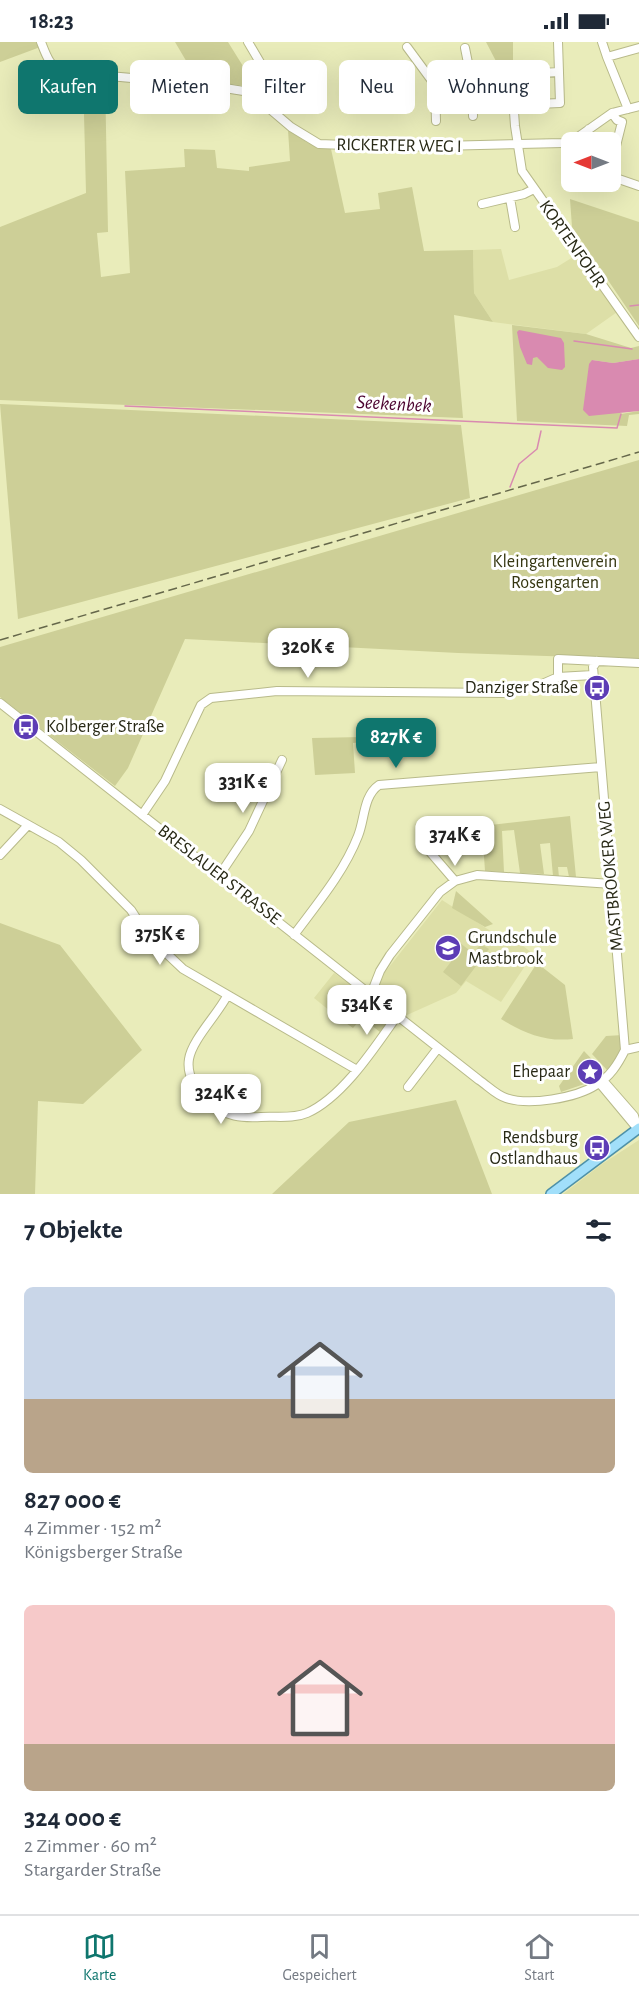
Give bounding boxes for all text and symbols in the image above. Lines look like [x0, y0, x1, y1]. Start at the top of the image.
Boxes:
text: 18:23 [30, 10, 74, 32]
chip: Kaufen [18, 60, 118, 114]
chip: Mieten [130, 60, 230, 114]
chip: Filter [242, 60, 327, 114]
chip: Neu [339, 60, 415, 114]
chip: Wohnung [427, 60, 550, 114]
north arrow [561, 132, 621, 192]
map controls [561, 132, 621, 192]
street label: RICKERTER WEG I [336, 136, 462, 156]
street label: KORTENFOHR [536, 197, 608, 291]
water label: Seekenbek [356, 392, 432, 416]
park label: Kleingartenverein Rosengarten [493, 553, 617, 592]
pin: 320K € [259, 628, 357, 679]
text: 320K € [282, 637, 334, 657]
bus stop icon: Danziger Straße [582, 673, 612, 703]
place label: Danziger Straße [465, 679, 578, 697]
bus stop icon: Kolberger Straße [11, 712, 41, 742]
place label: Kolberger Straße [46, 718, 164, 736]
pin: 827K € [347, 718, 445, 769]
text: 827K € [370, 727, 422, 747]
pin: 331K € [194, 763, 292, 814]
text: 331K € [219, 772, 267, 792]
street label: MASTBROOKER WEG [595, 800, 627, 952]
pin: 374K € [406, 816, 504, 867]
street label: BRESLAUER STRASSE [154, 822, 284, 929]
text: 374K € [429, 825, 481, 845]
pin: 375K € [111, 915, 209, 966]
text: 375K € [135, 924, 185, 944]
place label: Grundschule Mastbrook [468, 929, 557, 968]
school or university icon: Grundschule Mastbrook [433, 933, 463, 963]
pin: 534K € [318, 985, 416, 1036]
text: 534K € [341, 994, 393, 1014]
place icon: Ehepaar [575, 1057, 605, 1087]
place label: Ehepaar [512, 1063, 570, 1081]
pin: 324K € [172, 1074, 270, 1125]
text: 324K € [195, 1083, 247, 1103]
place label: Rendsburg Ostlandhaus [489, 1129, 578, 1168]
bus stop icon: Rendsburg Ostlandhaus [582, 1133, 612, 1163]
icon: filters [582, 1214, 615, 1247]
text: 7 Objekte [24, 1217, 123, 1243]
icon: home [266, 1326, 374, 1434]
text: 827 000 € [24, 1487, 121, 1513]
text: 4 Zimmer · 152 m² [24, 1518, 162, 1538]
text: Königsberger Straße [24, 1542, 183, 1562]
icon: home [266, 1644, 374, 1752]
text: 324 000 € [24, 1805, 121, 1831]
text: 2 Zimmer · 60 m² [24, 1836, 157, 1856]
text: Stargarder Straße [24, 1860, 161, 1880]
tab: Karte [83, 1930, 116, 1985]
tab: Gespeichert [283, 1930, 357, 1985]
tab: Start [523, 1930, 556, 1985]

